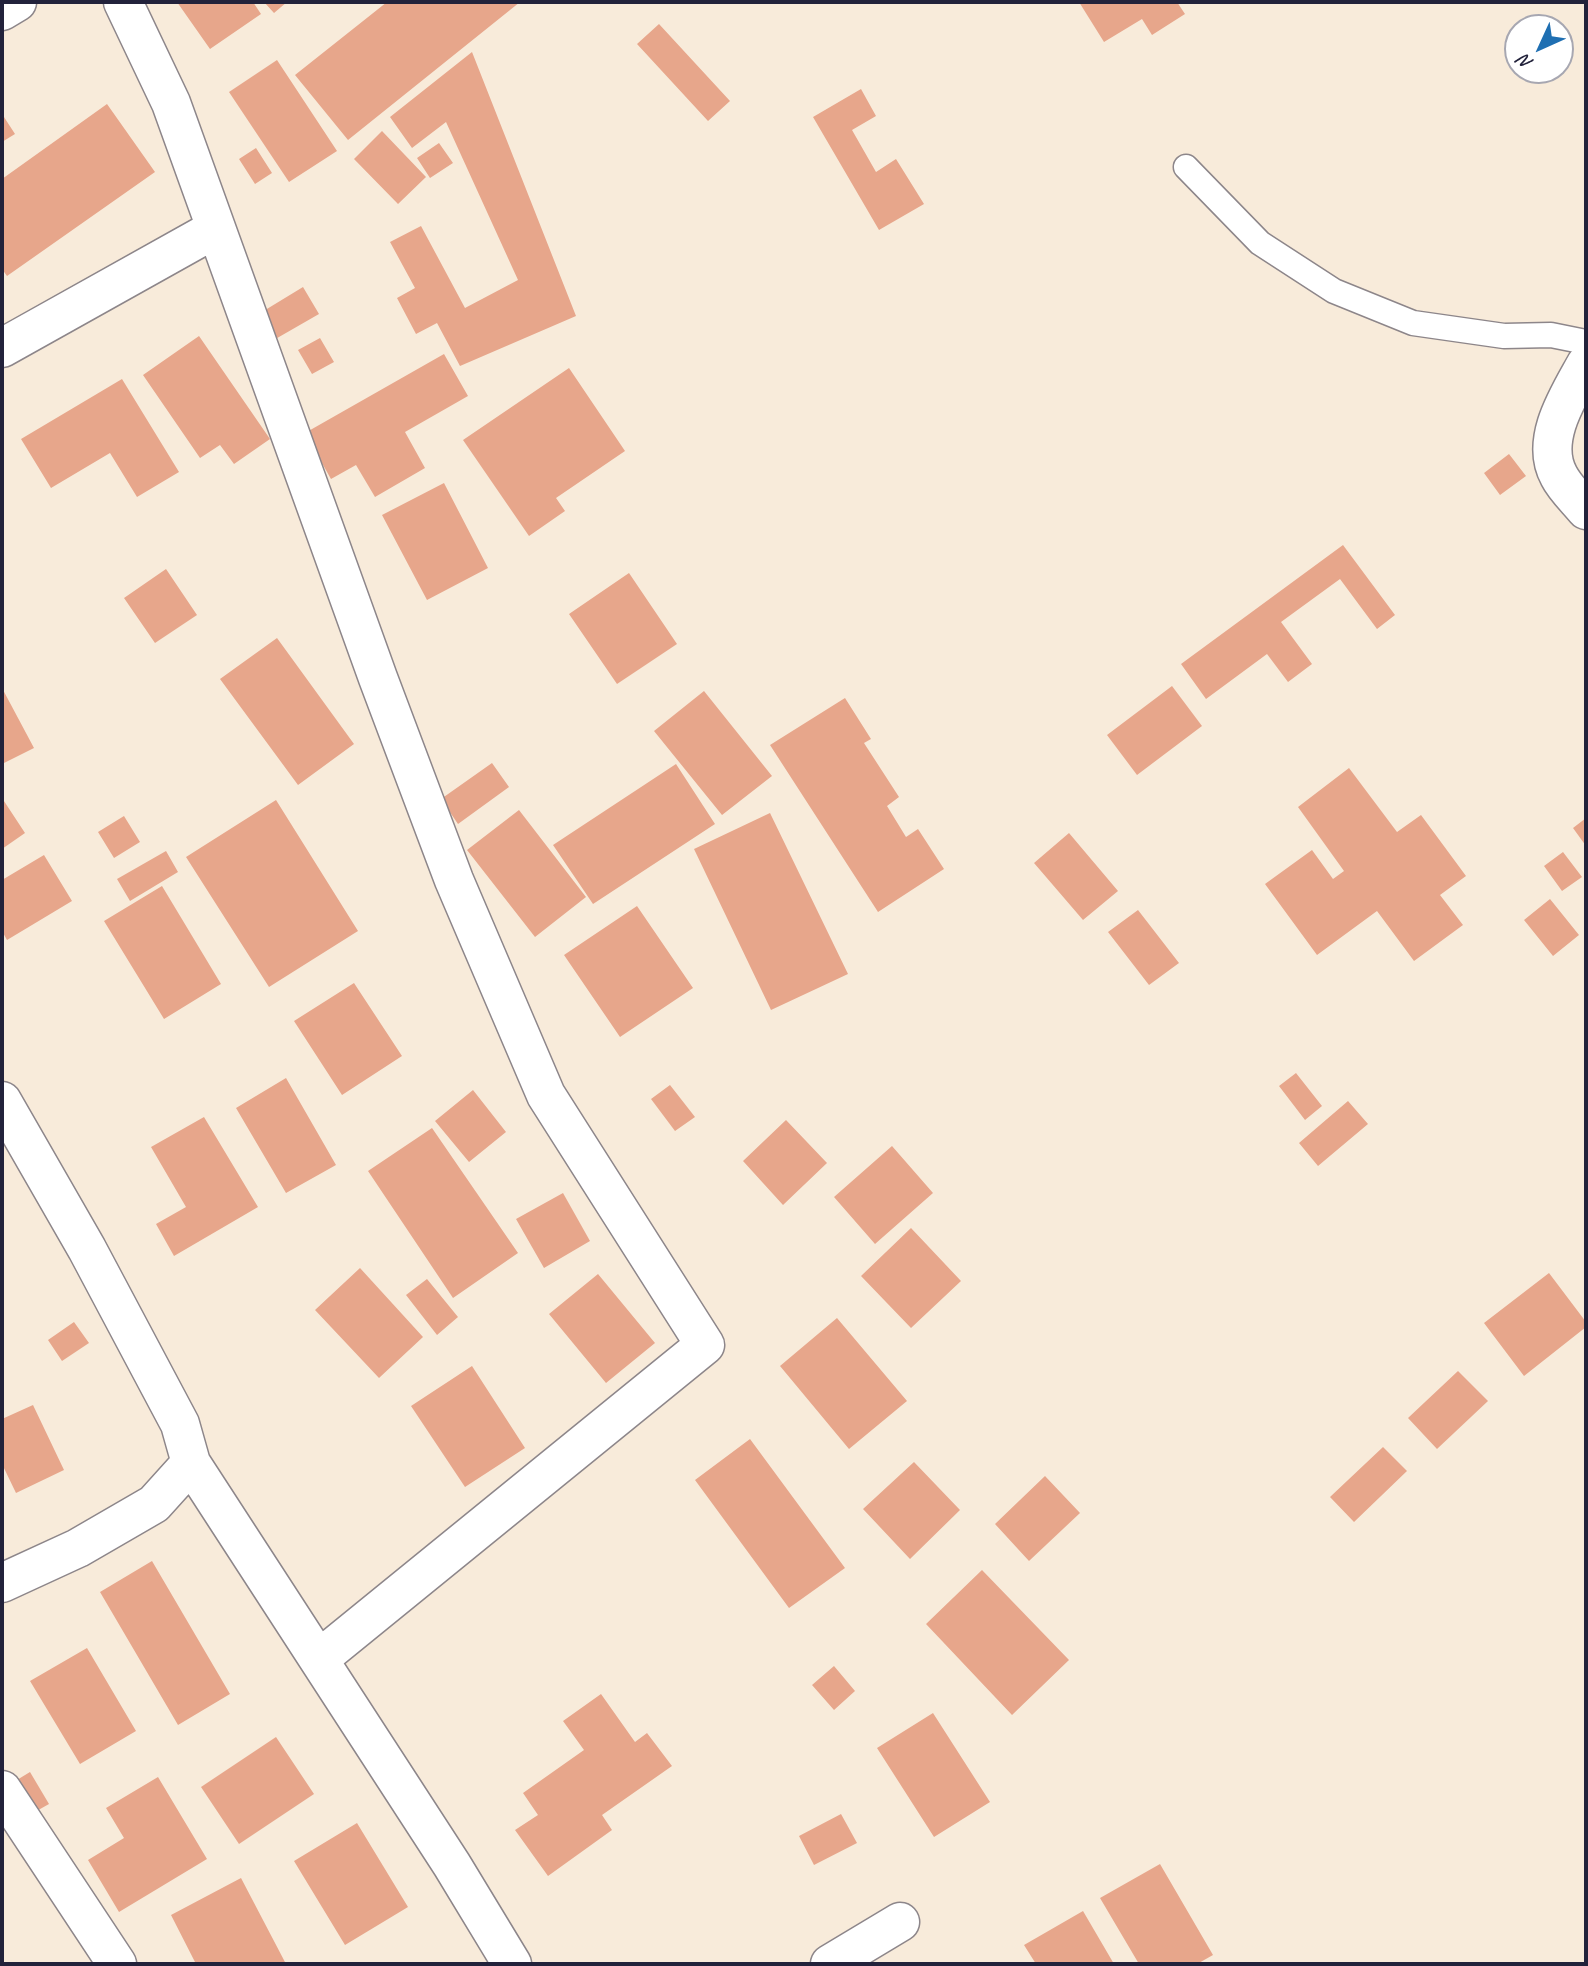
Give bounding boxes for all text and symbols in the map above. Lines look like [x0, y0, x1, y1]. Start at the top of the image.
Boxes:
north arrow [1504, 14, 1574, 84]
text: N [1513, 50, 1538, 75]

